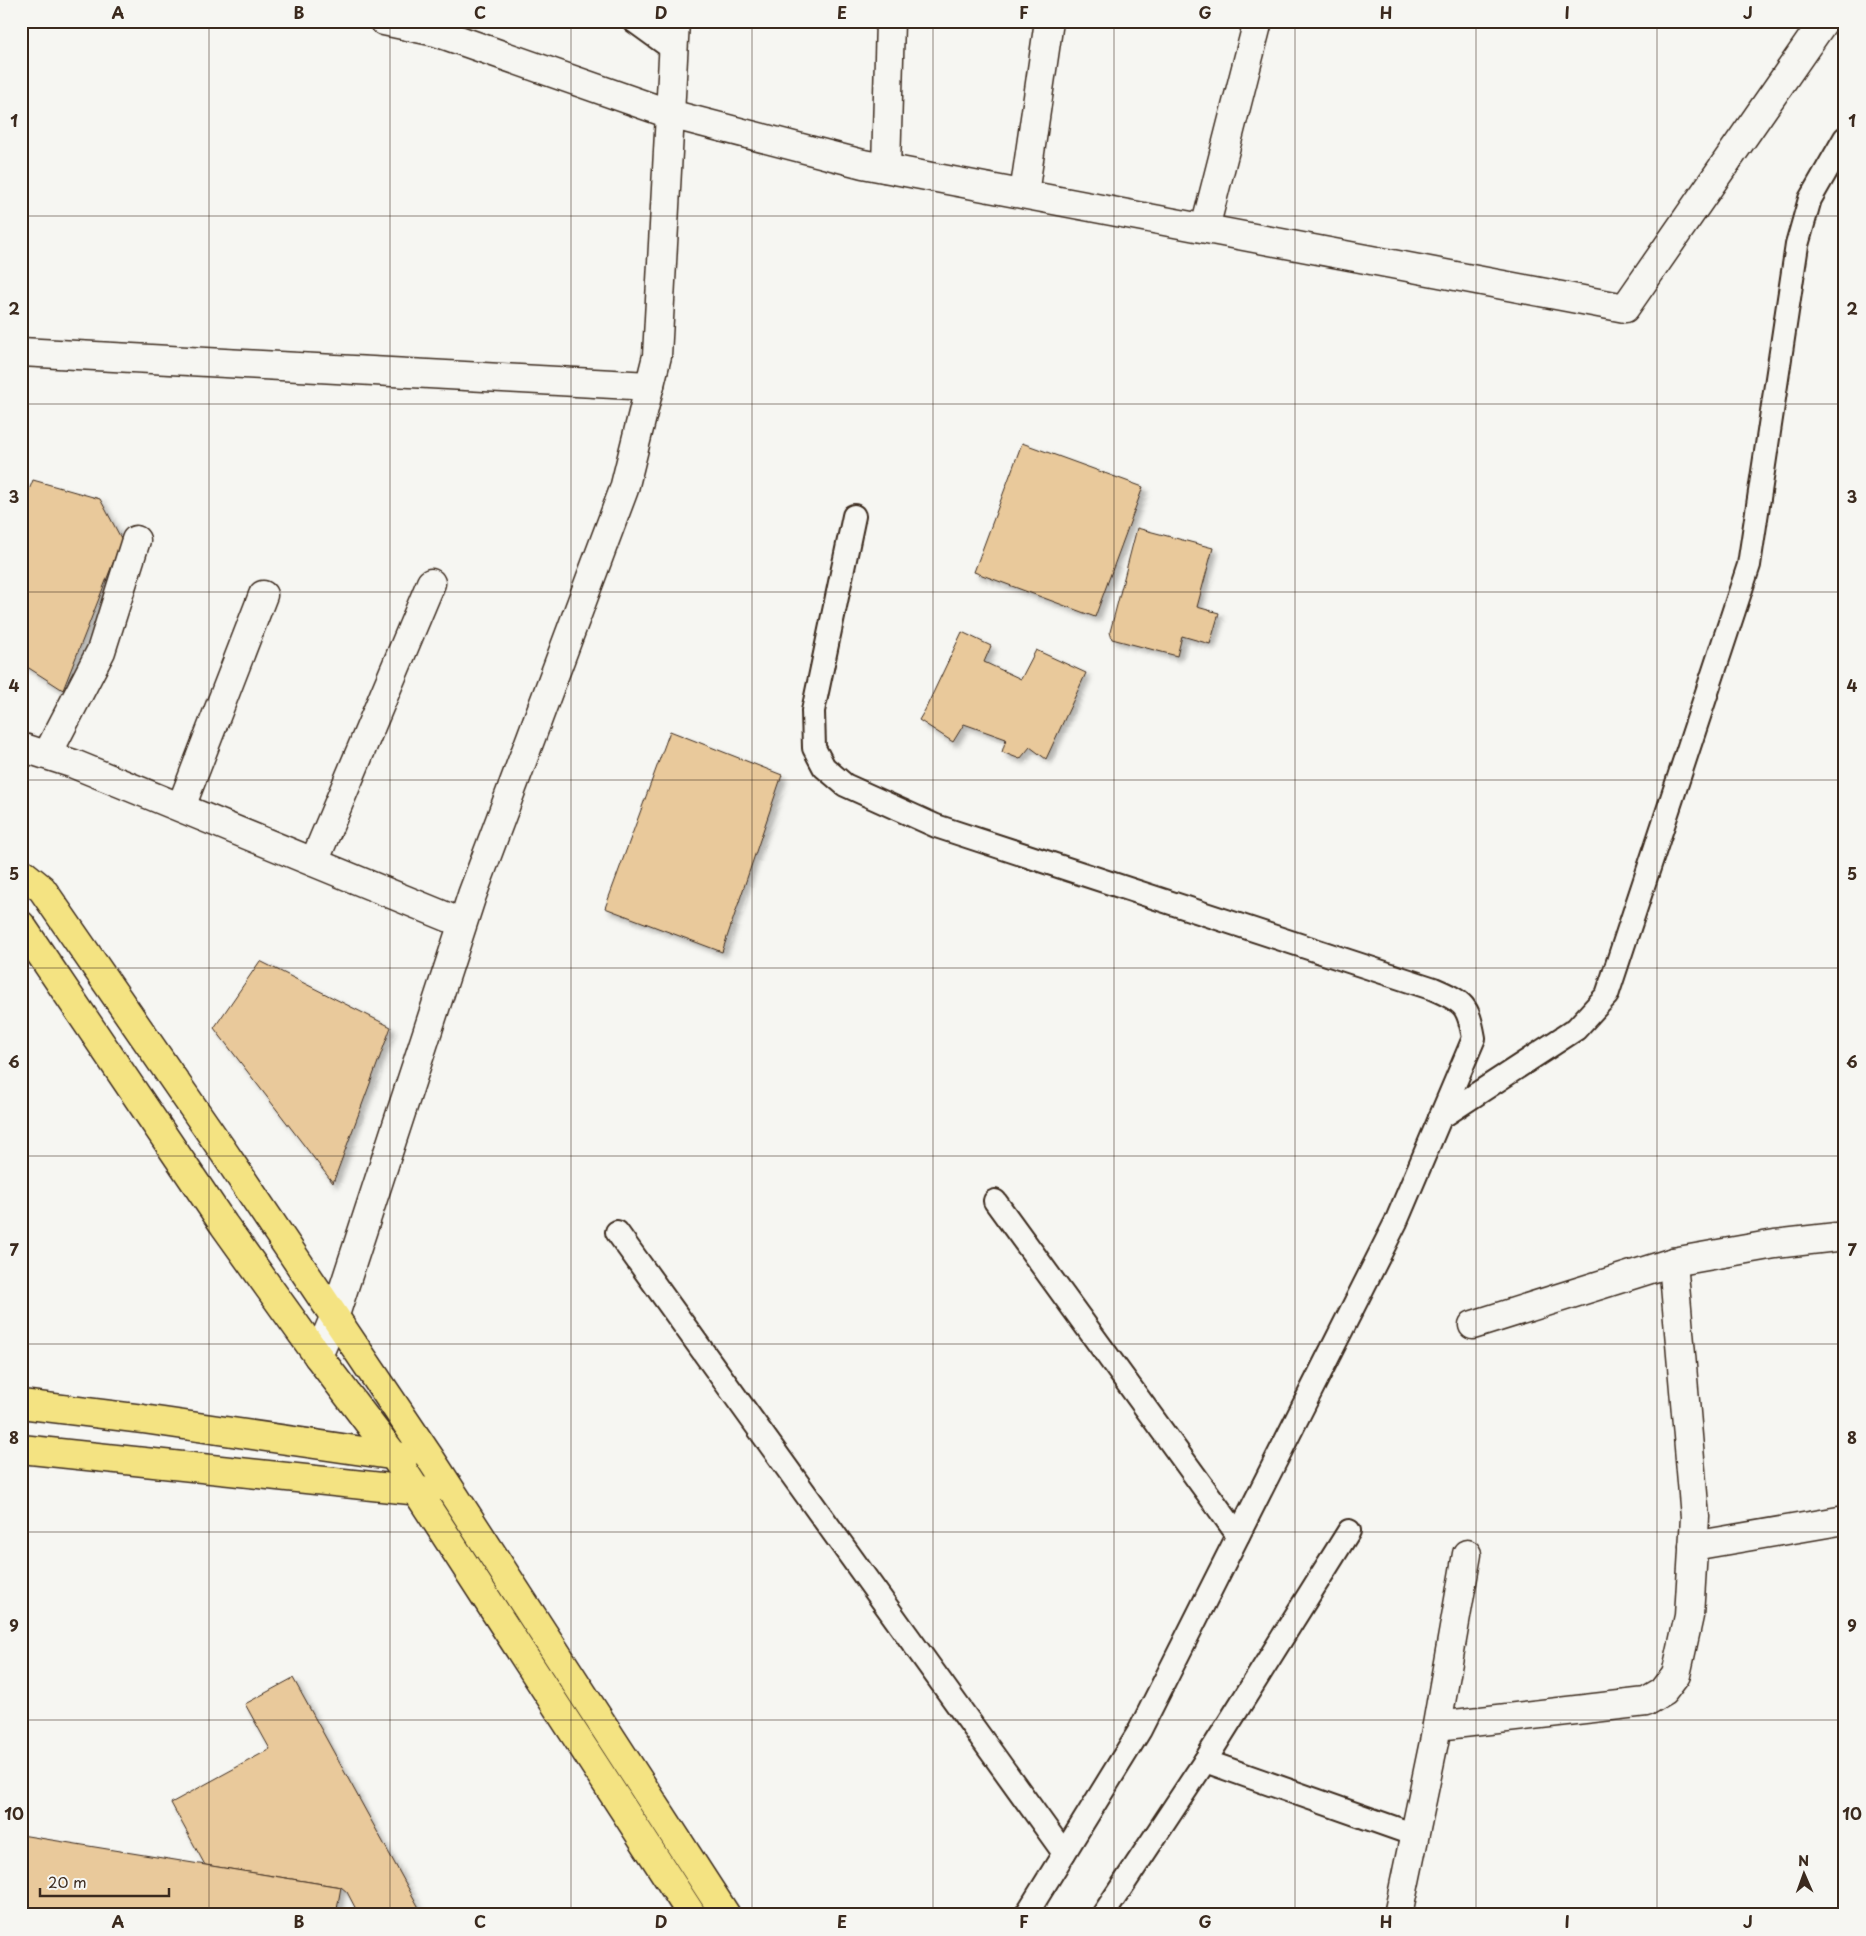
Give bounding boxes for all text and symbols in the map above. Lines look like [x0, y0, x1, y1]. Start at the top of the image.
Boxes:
text: A [112, 0, 125, 24]
text: B [294, 0, 305, 24]
text: C [474, 0, 486, 24]
text: D [655, 0, 667, 24]
text: E [837, 0, 847, 24]
text: F [1019, 0, 1029, 24]
text: G [1198, 0, 1212, 24]
text: H [1380, 0, 1392, 24]
text: I [1564, 0, 1570, 24]
text: J [1743, 0, 1753, 24]
text: 1 [10, 108, 18, 132]
text: 1 [1848, 108, 1856, 132]
text: 2 [8, 296, 20, 320]
text: 2 [1846, 296, 1858, 320]
text: 3 [9, 484, 19, 508]
text: 3 [1847, 484, 1857, 508]
text: 4 [9, 673, 20, 697]
text: 4 [1847, 673, 1858, 697]
text: 5 [9, 861, 19, 885]
text: 5 [1847, 861, 1857, 885]
text: 6 [8, 1049, 20, 1073]
text: 6 [1846, 1049, 1858, 1073]
text: 7 [9, 1237, 19, 1261]
text: 7 [1847, 1237, 1857, 1261]
text: 8 [9, 1425, 19, 1449]
text: 8 [1847, 1425, 1857, 1449]
text: 9 [9, 1613, 19, 1637]
text: 9 [1847, 1613, 1857, 1637]
text: 10 [4, 1801, 24, 1825]
text: 10 [1842, 1801, 1862, 1825]
north arrow [1778, 1848, 1828, 1898]
text: N [1798, 1850, 1809, 1871]
scale bar [40, 1866, 169, 1898]
text: 20 m [48, 1870, 87, 1893]
text: A [112, 1909, 125, 1933]
text: B [294, 1909, 305, 1933]
text: C [474, 1909, 486, 1933]
text: D [655, 1909, 667, 1933]
text: E [837, 1909, 847, 1933]
text: F [1019, 1909, 1029, 1933]
text: G [1198, 1909, 1212, 1933]
text: H [1380, 1909, 1392, 1933]
text: I [1564, 1909, 1570, 1933]
text: J [1743, 1909, 1753, 1933]

